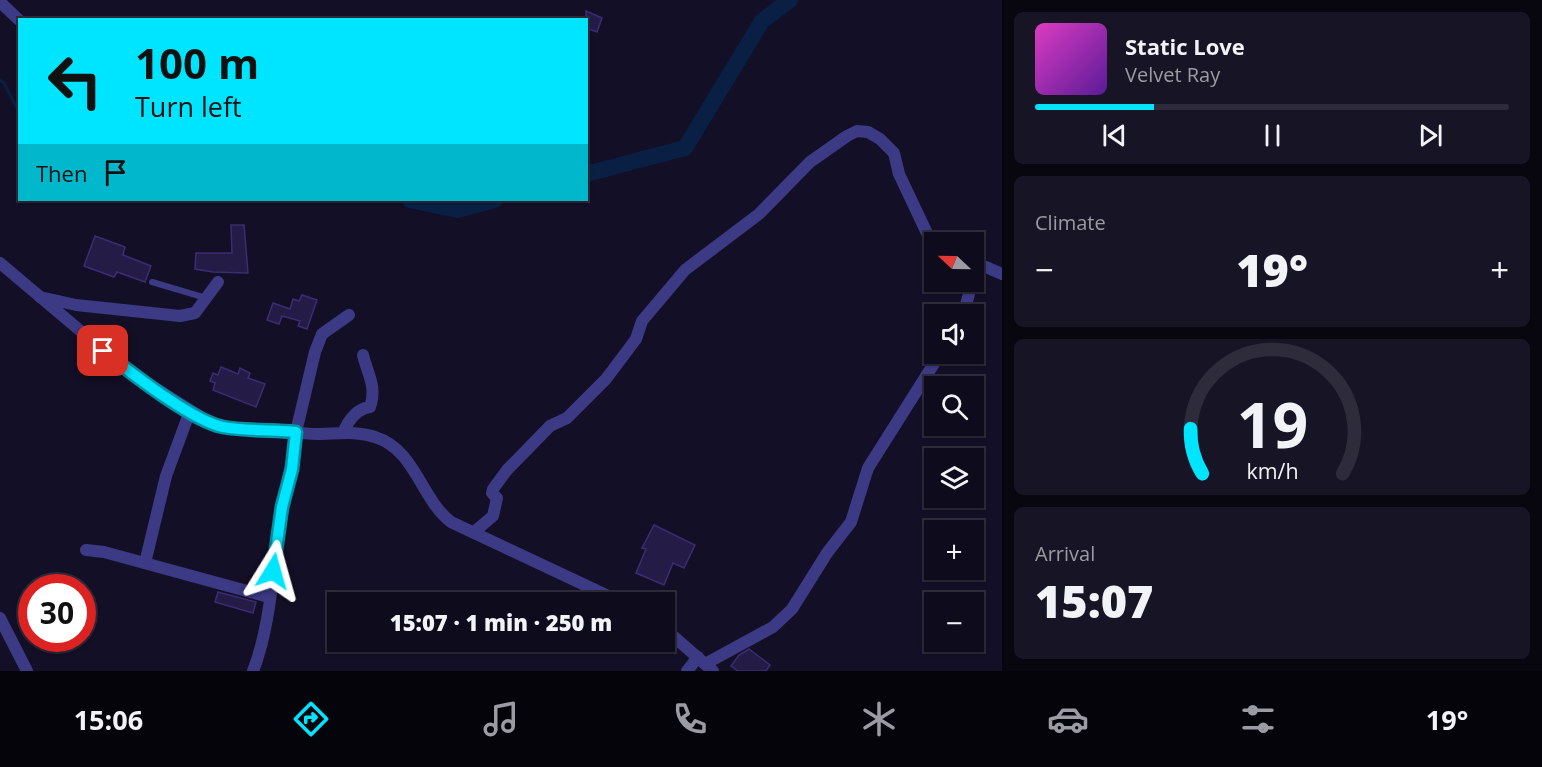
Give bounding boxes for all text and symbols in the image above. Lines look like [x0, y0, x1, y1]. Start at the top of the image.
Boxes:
text: Static Love [1125, 31, 1245, 61]
text: 100 m [135, 34, 259, 91]
icon: left [36, 42, 114, 120]
text: Velvet Ray [1125, 61, 1220, 88]
text: Turn left [135, 88, 242, 125]
icon: previous [1098, 119, 1131, 152]
icon: pause [1256, 119, 1289, 152]
icon: next [1414, 119, 1447, 152]
icon: arrive [99, 156, 132, 189]
text: Then [36, 158, 87, 188]
text: Climate [1035, 209, 1106, 236]
north arrow [924, 232, 984, 292]
map controls [924, 232, 984, 652]
text: 19° [1236, 239, 1308, 300]
text: − [1035, 247, 1054, 292]
text: + [1490, 247, 1509, 292]
button: sound [924, 304, 984, 364]
pin [77, 325, 128, 376]
icon: arrive [86, 334, 119, 367]
button: search [924, 376, 984, 436]
text: 19 [1236, 382, 1308, 467]
button: layers [924, 448, 984, 508]
text: km/h [1246, 457, 1298, 486]
button: + [924, 520, 984, 580]
position arrow [241, 539, 305, 603]
text: Arrival [1035, 540, 1095, 567]
text: 15:07 [1035, 570, 1153, 631]
speed limit sign: 30 [18, 574, 96, 652]
button: − [924, 592, 984, 652]
text: 15:07 · 1 min · 250 m [390, 607, 612, 637]
icon: directions [290, 698, 332, 740]
icon: music [480, 698, 522, 740]
icon: phone [669, 698, 711, 740]
icon: climate [858, 698, 900, 740]
icon: car [1047, 698, 1089, 740]
icon: filters [1237, 698, 1279, 740]
text: 15:06 [74, 701, 143, 738]
text: 19° [1426, 701, 1468, 738]

